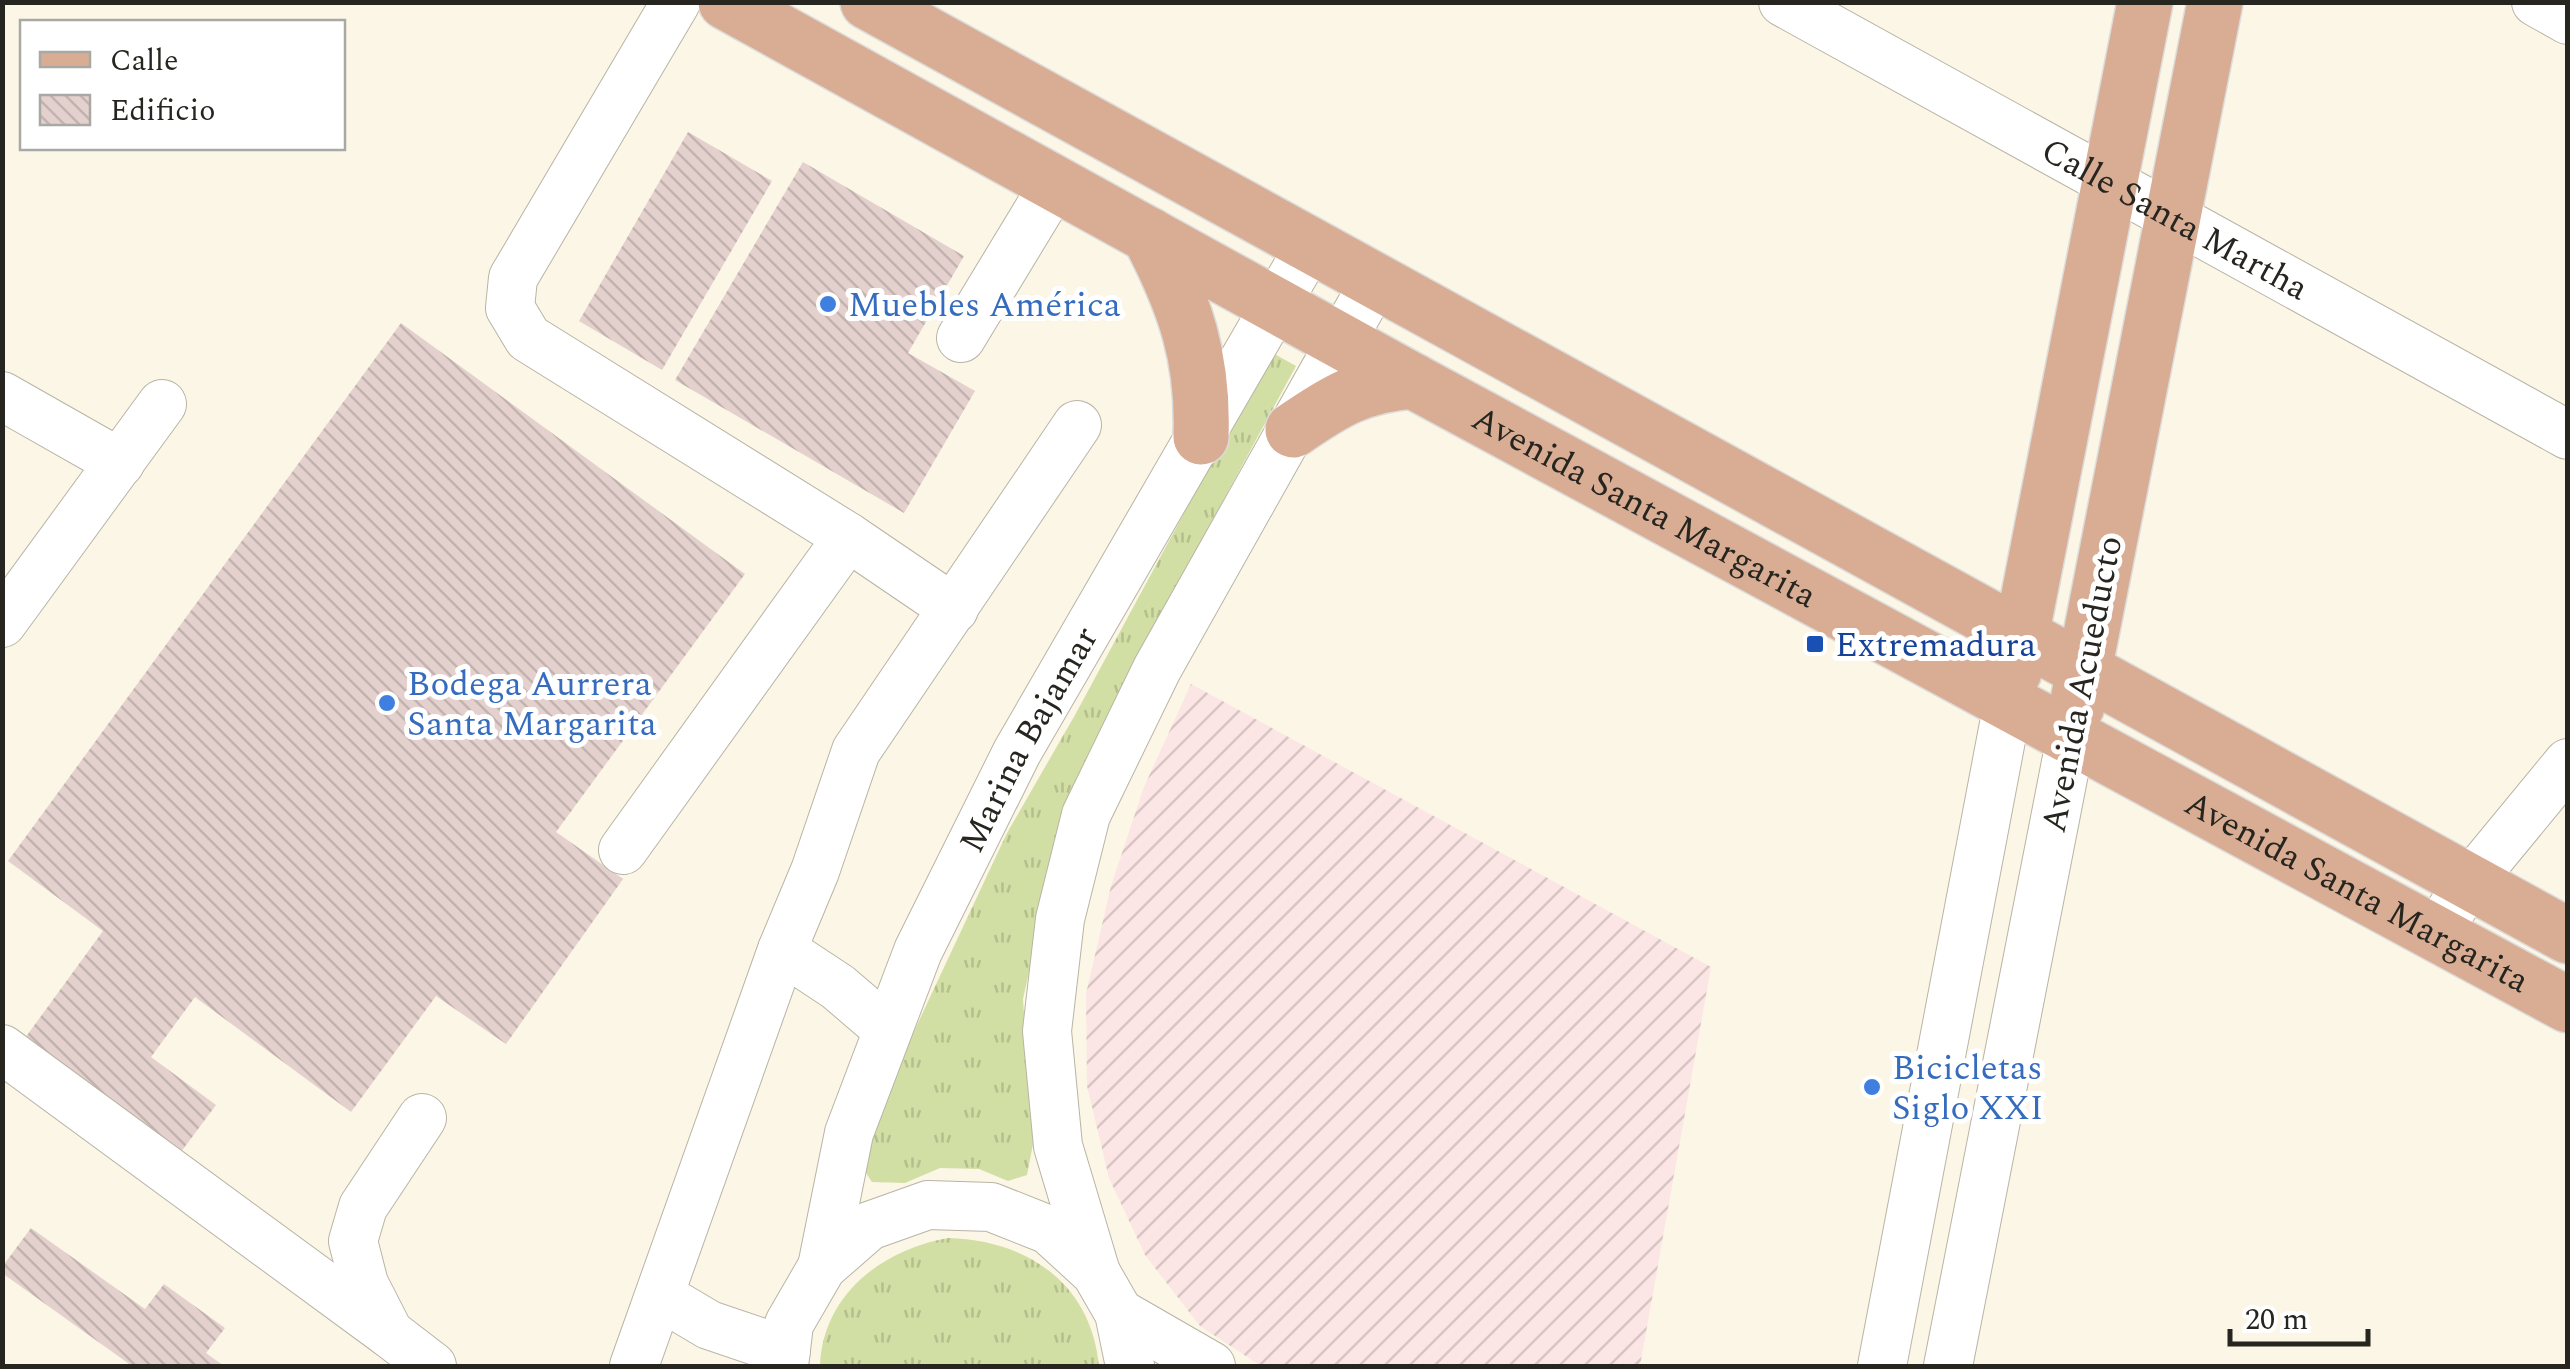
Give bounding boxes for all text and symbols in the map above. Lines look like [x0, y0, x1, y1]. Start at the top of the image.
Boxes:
legend [20, 20, 345, 150]
text: Calle [110, 38, 178, 84]
text: Edificio [110, 88, 215, 134]
street label: Calle Santa Martha [2031, 125, 2318, 315]
place label: Muebles América [848, 279, 1121, 332]
marker: Muebles América [817, 293, 839, 315]
street label: Avenida Santa Margarita [1462, 393, 1826, 622]
street label: Avenida Acueducto [2028, 531, 2137, 837]
street label: Marina Bajamar [946, 617, 1112, 862]
place label: Extremadura [1835, 619, 2036, 672]
marker: Extremadura [1804, 633, 1826, 655]
place label: Bodega Aurrera Santa Margarita [407, 658, 657, 751]
marker: Bodega Aurrera Santa Margarita [376, 692, 398, 714]
street label: Avenida Santa Margarita [2175, 778, 2539, 1007]
place label: Bicicletas Siglo XXI [1892, 1042, 2043, 1135]
marker: Bicicletas Siglo XXI [1861, 1076, 1883, 1098]
scale bar [2230, 1284, 2368, 1346]
text: 20 m [2245, 1297, 2308, 1343]

